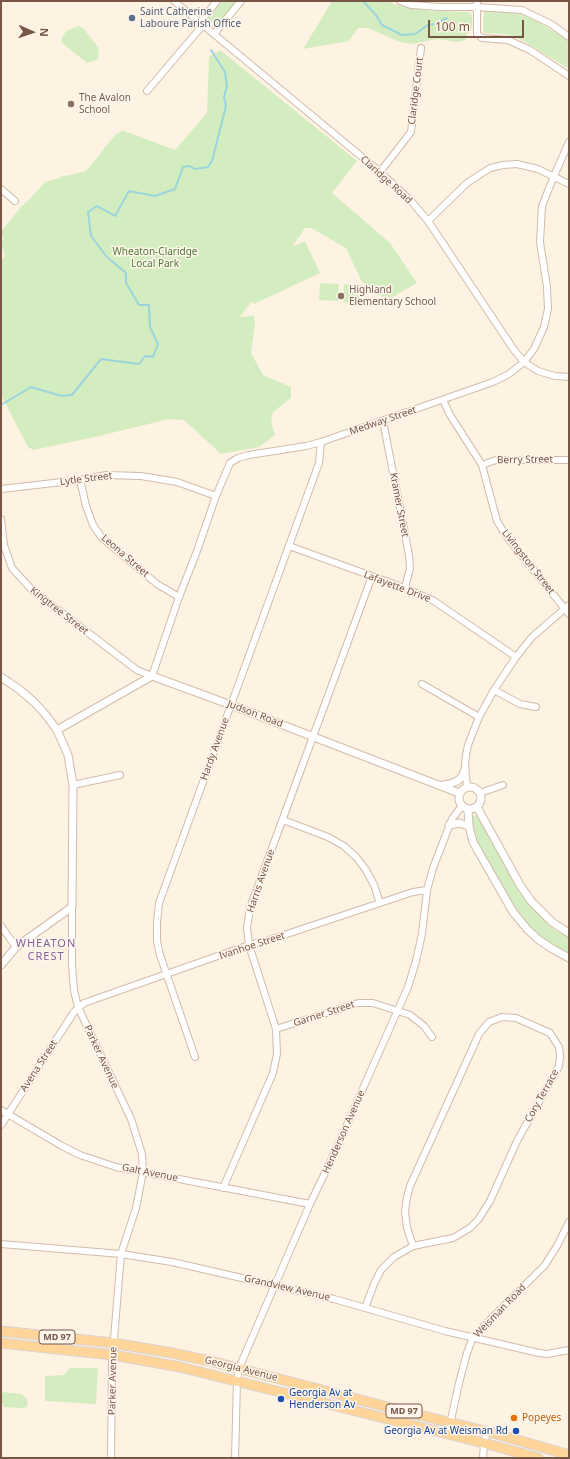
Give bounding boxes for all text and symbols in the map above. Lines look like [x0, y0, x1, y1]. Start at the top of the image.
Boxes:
place label: Saint Catherine Laboure Parish Office [140, 6, 241, 30]
north arrow [12, 12, 52, 52]
scale bar [430, 12, 526, 38]
marker: Saint Catherine Laboure Parish Office [127, 13, 137, 23]
text: 100 m [435, 18, 470, 35]
text: N [37, 28, 52, 37]
street label: Claridge Court [406, 56, 426, 126]
place label: The Avalon School [79, 92, 131, 116]
marker: The Avalon School [66, 99, 76, 109]
street label: Claridge Road [358, 154, 414, 206]
park label: Wheaton-Claridge Local Park [113, 246, 197, 270]
place label: Highland Elementary School [349, 284, 436, 308]
marker: Highland Elementary School [336, 291, 346, 301]
street label: Medway Street [348, 404, 418, 438]
street label: Berry Street [497, 454, 553, 466]
street label: Lytle Street [59, 470, 113, 488]
street label: Kramer Street [387, 472, 411, 538]
street label: Livingston Street [499, 527, 557, 597]
street label: Leona Street [99, 532, 151, 580]
street label: Lafayette Drive [362, 569, 432, 605]
street label: Kingtree Street [28, 585, 90, 637]
street label: Judson Road [225, 698, 285, 730]
street label: Hardy Avenue [198, 716, 232, 782]
street label: Harris Avenue [245, 848, 277, 914]
street label: Ivanhoe Street [218, 930, 286, 962]
district label: WHEATON CREST [16, 937, 76, 963]
street label: Garner Street [292, 998, 356, 1030]
street label: Parker Avenue [81, 1023, 121, 1091]
street label: Avena Street [18, 1038, 60, 1094]
street label: Cory Terrace [522, 1067, 562, 1125]
street label: Henderson Avenue [320, 1089, 368, 1175]
street label: Galt Avenue [121, 1162, 179, 1184]
street label: Grandview Avenue [243, 1272, 331, 1304]
street label: Weisman Road [471, 1282, 529, 1340]
road number: MD 97 [39, 1330, 75, 1344]
street label: Parker Avenue [106, 1347, 120, 1415]
street label: Georgia Avenue [203, 1354, 279, 1384]
place label: Georgia Av at Henderson Av [289, 1387, 355, 1410]
marker: Georgia Av at Henderson Av [276, 1394, 286, 1404]
road number: MD 97 [386, 1404, 422, 1418]
place label: Popeyes [522, 1412, 561, 1424]
marker: Popeyes [509, 1413, 519, 1423]
place label: Georgia Av at Weisman Rd [384, 1425, 508, 1437]
marker: Georgia Av at Weisman Rd [511, 1426, 521, 1436]

